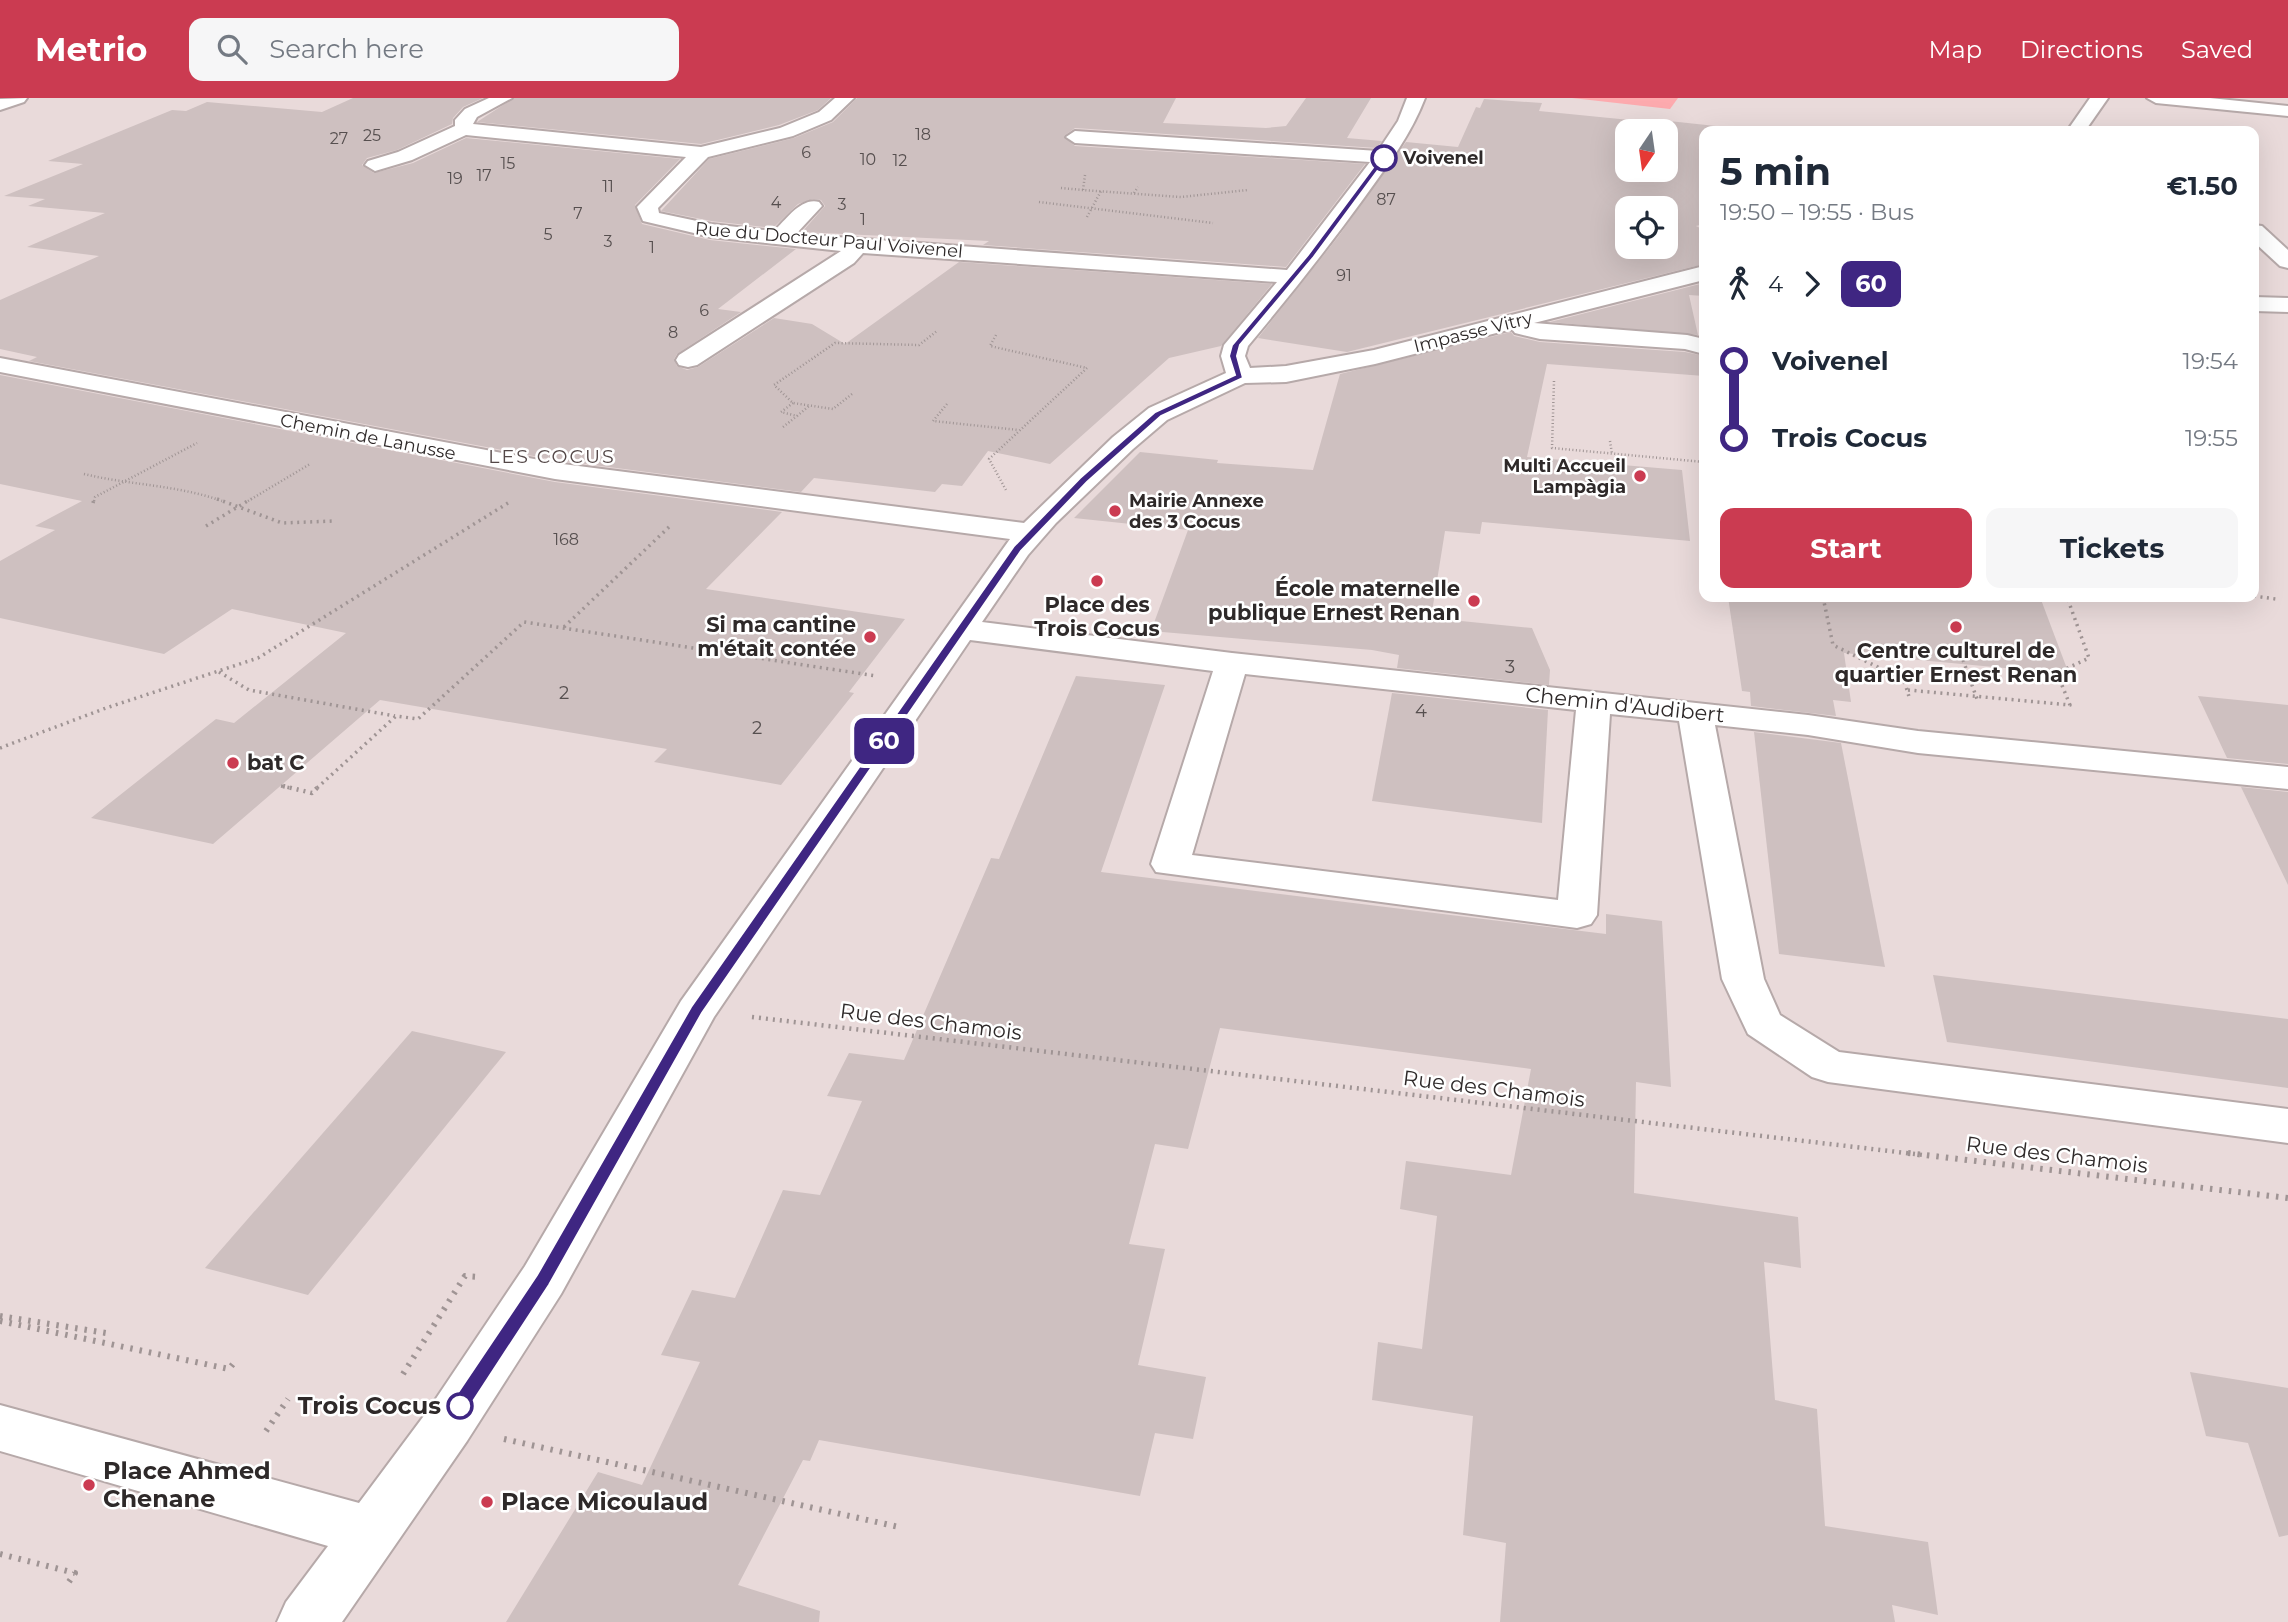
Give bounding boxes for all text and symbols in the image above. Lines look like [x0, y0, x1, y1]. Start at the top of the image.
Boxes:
search box [189, 18, 679, 81]
text: Metrio [35, 29, 147, 69]
icon: search [213, 30, 251, 68]
text: Search here [269, 33, 424, 65]
text: Map [1929, 35, 1982, 64]
text: Directions [2020, 35, 2143, 64]
text: Saved [2181, 35, 2253, 64]
north arrow [1615, 119, 1678, 182]
map controls [1615, 119, 1678, 259]
house number: 18 [915, 125, 931, 144]
house number: 25 [363, 126, 381, 145]
house number: 27 [330, 129, 348, 148]
house number: 6 [801, 143, 811, 162]
marker: Voivenel [1371, 145, 1397, 171]
place label: Voivenel [1402, 147, 1484, 169]
text: 5 min [1720, 148, 1831, 195]
house number: 10 [860, 150, 876, 169]
house number: 12 [893, 151, 907, 170]
house number: 15 [501, 154, 515, 173]
house number: 17 [476, 166, 492, 185]
house number: 19 [447, 169, 463, 188]
text: €1.50 [2167, 170, 2238, 202]
house number: 11 [602, 177, 614, 196]
house number: 87 [1376, 190, 1396, 209]
house number: 4 [771, 193, 782, 212]
house number: 3 [837, 195, 847, 214]
button: locate [1615, 196, 1678, 259]
text: 19:50 – 19:55 · Bus [1720, 198, 1914, 226]
house number: 7 [573, 204, 583, 223]
house number: 1 [860, 210, 866, 229]
street label: Rue du Docteur Paul Voivenel [694, 217, 964, 263]
house number: 5 [543, 225, 553, 244]
house number: 3 [603, 232, 613, 251]
house number: 1 [649, 238, 655, 257]
icon: walk [1720, 265, 1758, 303]
icon: forward [1793, 265, 1831, 303]
house number: 91 [1336, 266, 1352, 285]
text: 60 [1855, 269, 1887, 298]
text: 4 [1768, 270, 1783, 298]
house number: 6 [699, 301, 709, 320]
street label: Impasse Vitry [1411, 307, 1535, 357]
house number: 8 [668, 323, 678, 342]
text: Voivenel [1772, 345, 1889, 377]
text: 19:54 [2183, 347, 2238, 375]
street label: Chemin de Lanusse [278, 409, 458, 465]
text: Trois Cocus [1772, 422, 1927, 454]
text: 19:55 [2185, 424, 2238, 452]
district label: LES COCUS [488, 445, 616, 468]
place label: Multi Accueil Lampàgia [1503, 455, 1626, 498]
marker: Multi Accueil Lampàgia [1632, 468, 1648, 484]
place label: Mairie Annexe des 3 Cocus [1129, 490, 1264, 533]
marker: Mairie Annexe des 3 Cocus [1107, 503, 1123, 519]
button: Start [1720, 508, 1972, 588]
button: Tickets [1986, 508, 2238, 588]
house number: 168 [553, 530, 579, 549]
marker: Place des Trois Cocus [1089, 573, 1105, 589]
place label: École maternelle publique Ernest Renan [1208, 576, 1460, 625]
place label: Place des Trois Cocus [1034, 592, 1160, 641]
marker: École maternelle publique Ernest Renan [1466, 593, 1482, 609]
place label: Si ma cantine m'était contée [697, 612, 856, 661]
marker: Centre culturel de quartier Ernest Renan [1948, 619, 1964, 635]
marker: Si ma cantine m'était contée [862, 629, 878, 645]
place label: Centre culturel de quartier Ernest Renan [1835, 638, 2077, 687]
house number: 3 [1505, 656, 1515, 678]
house number: 2 [559, 682, 569, 704]
street label: Chemin d'Audibert [1524, 682, 1726, 727]
house number: 4 [1415, 700, 1427, 722]
house number: 2 [752, 717, 762, 739]
line badge: 60 [852, 718, 916, 764]
text: 60 [868, 726, 900, 755]
place label: bat C [247, 750, 305, 775]
marker: bat C [225, 755, 241, 771]
street label: Rue des Chamois [839, 998, 1023, 1045]
street label: Rue des Chamois [1402, 1065, 1586, 1112]
street label: Rue des Chamois [1965, 1131, 2149, 1178]
place label: Trois Cocus [298, 1391, 441, 1420]
marker: Trois Cocus [447, 1393, 473, 1419]
place label: Place Ahmed Chenane [103, 1456, 271, 1513]
marker: Place Ahmed Chenane [81, 1477, 97, 1493]
place label: Place Micoulaud [501, 1487, 708, 1516]
marker: Place Micoulaud [479, 1494, 495, 1510]

